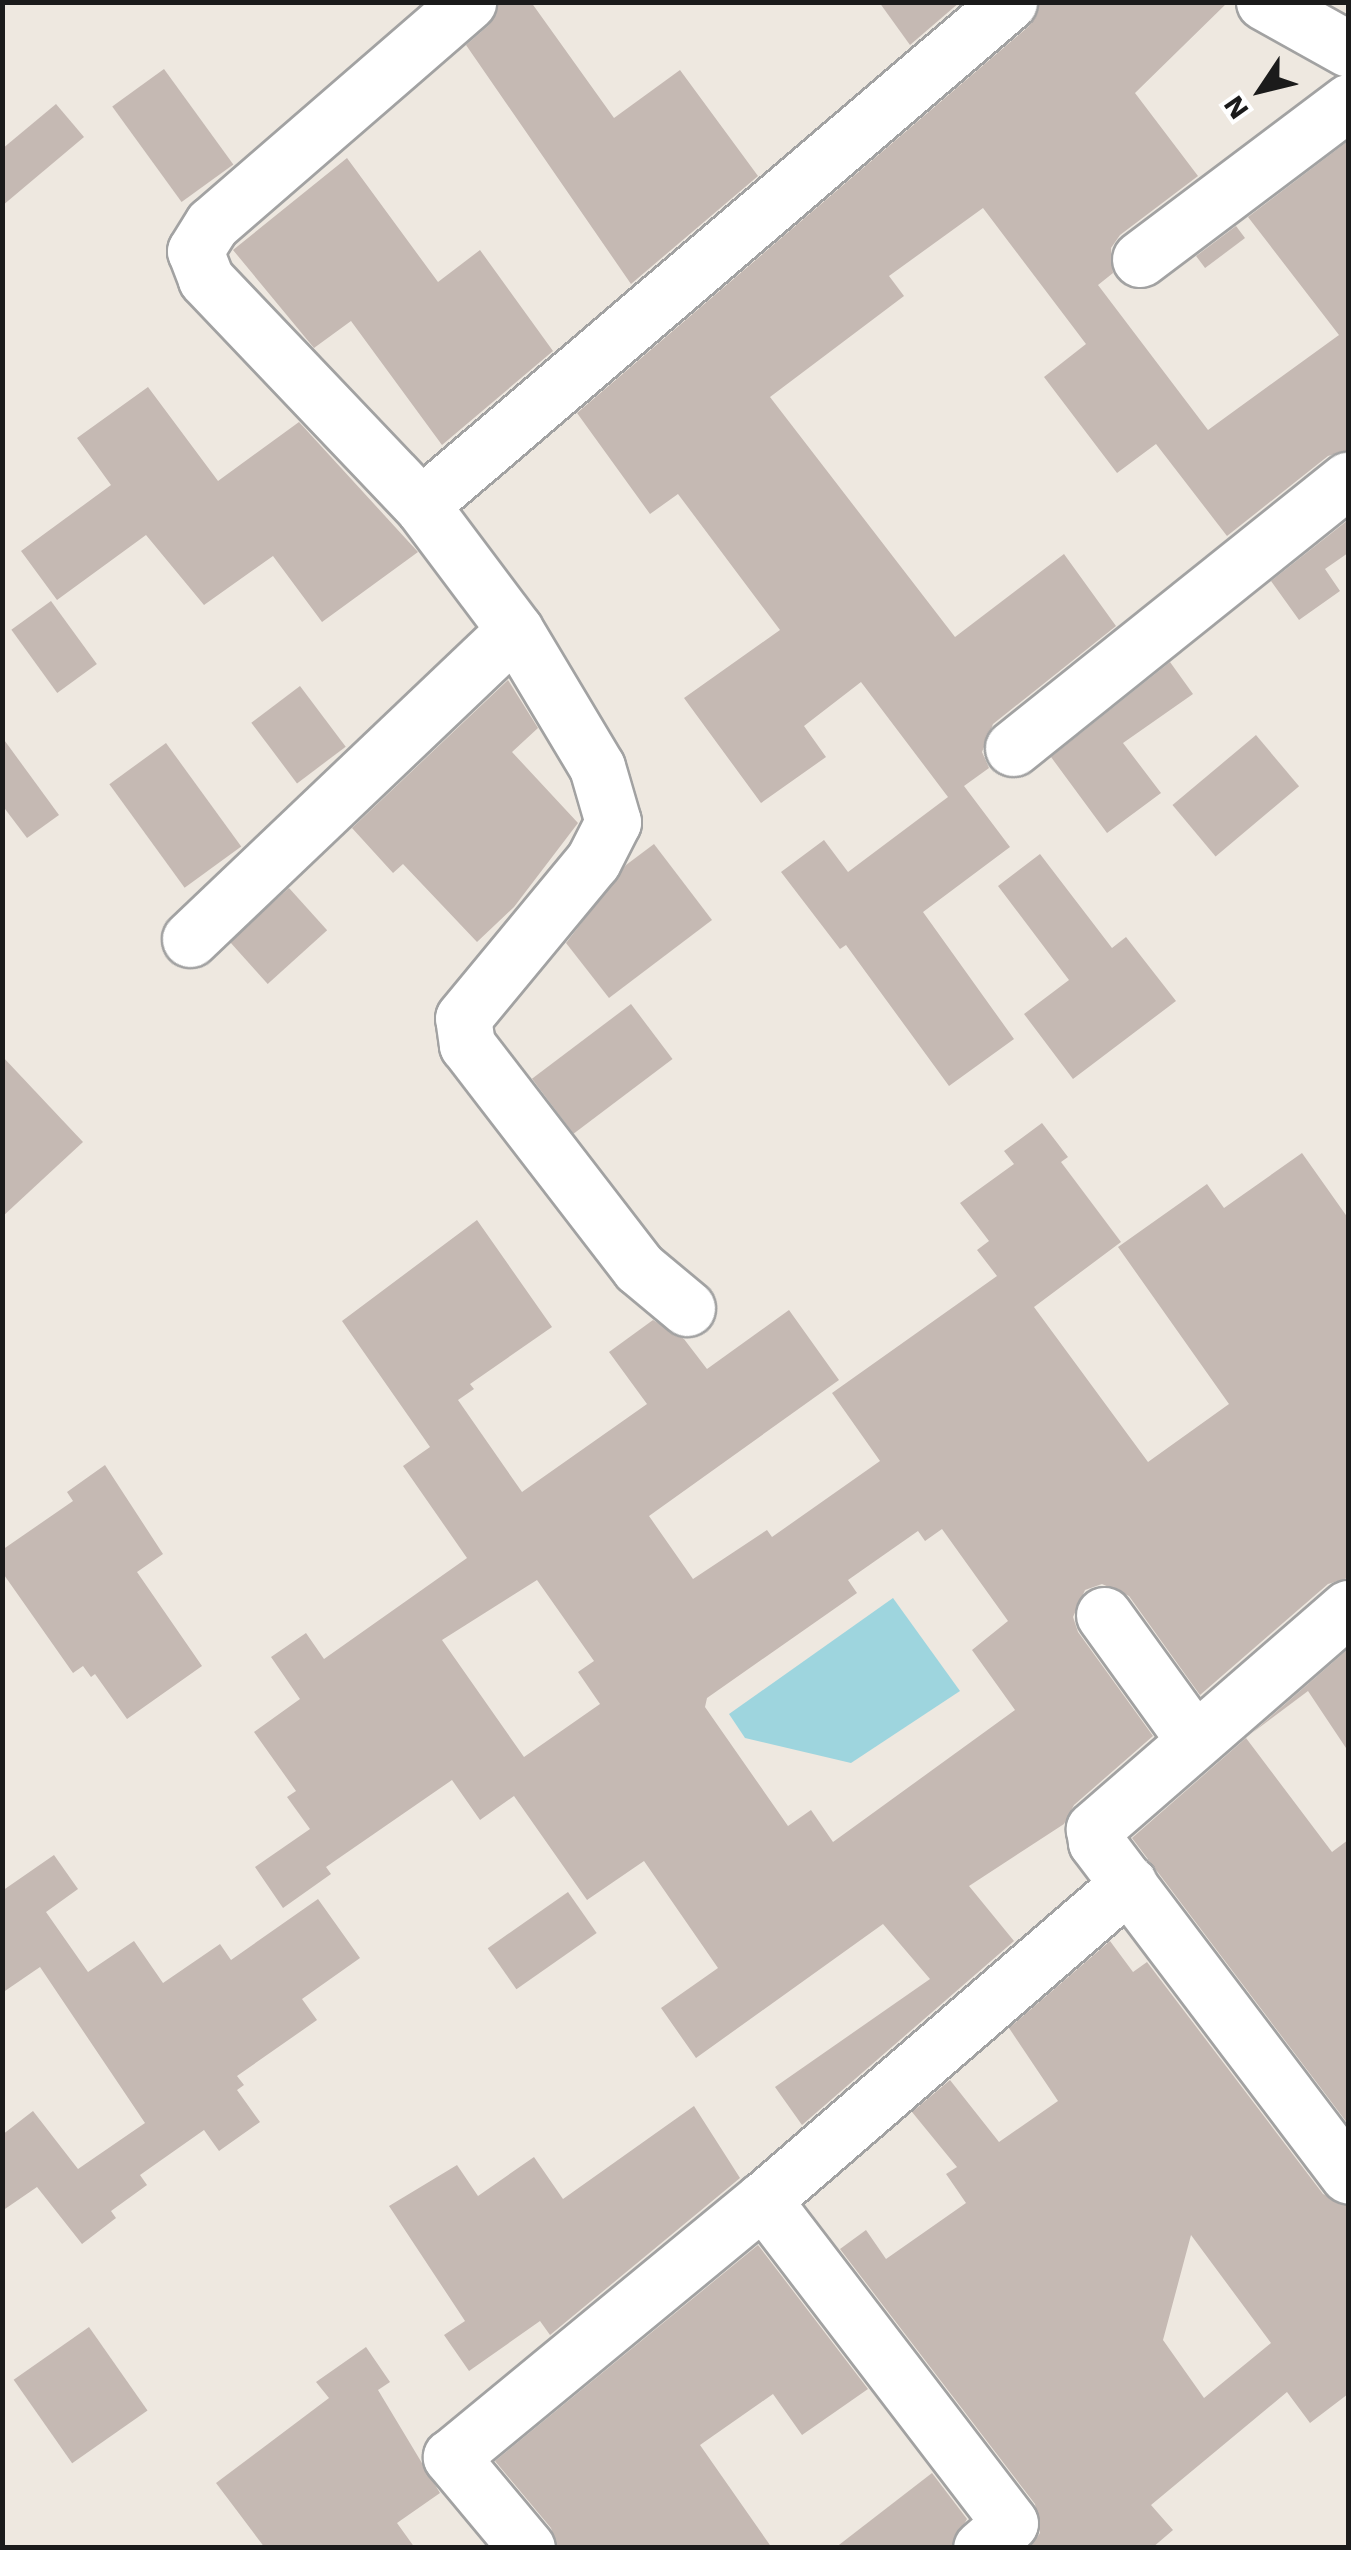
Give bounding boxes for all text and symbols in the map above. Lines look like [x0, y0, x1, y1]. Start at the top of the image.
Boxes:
north arrow [1211, 40, 1311, 140]
text: N [1217, 90, 1255, 125]

